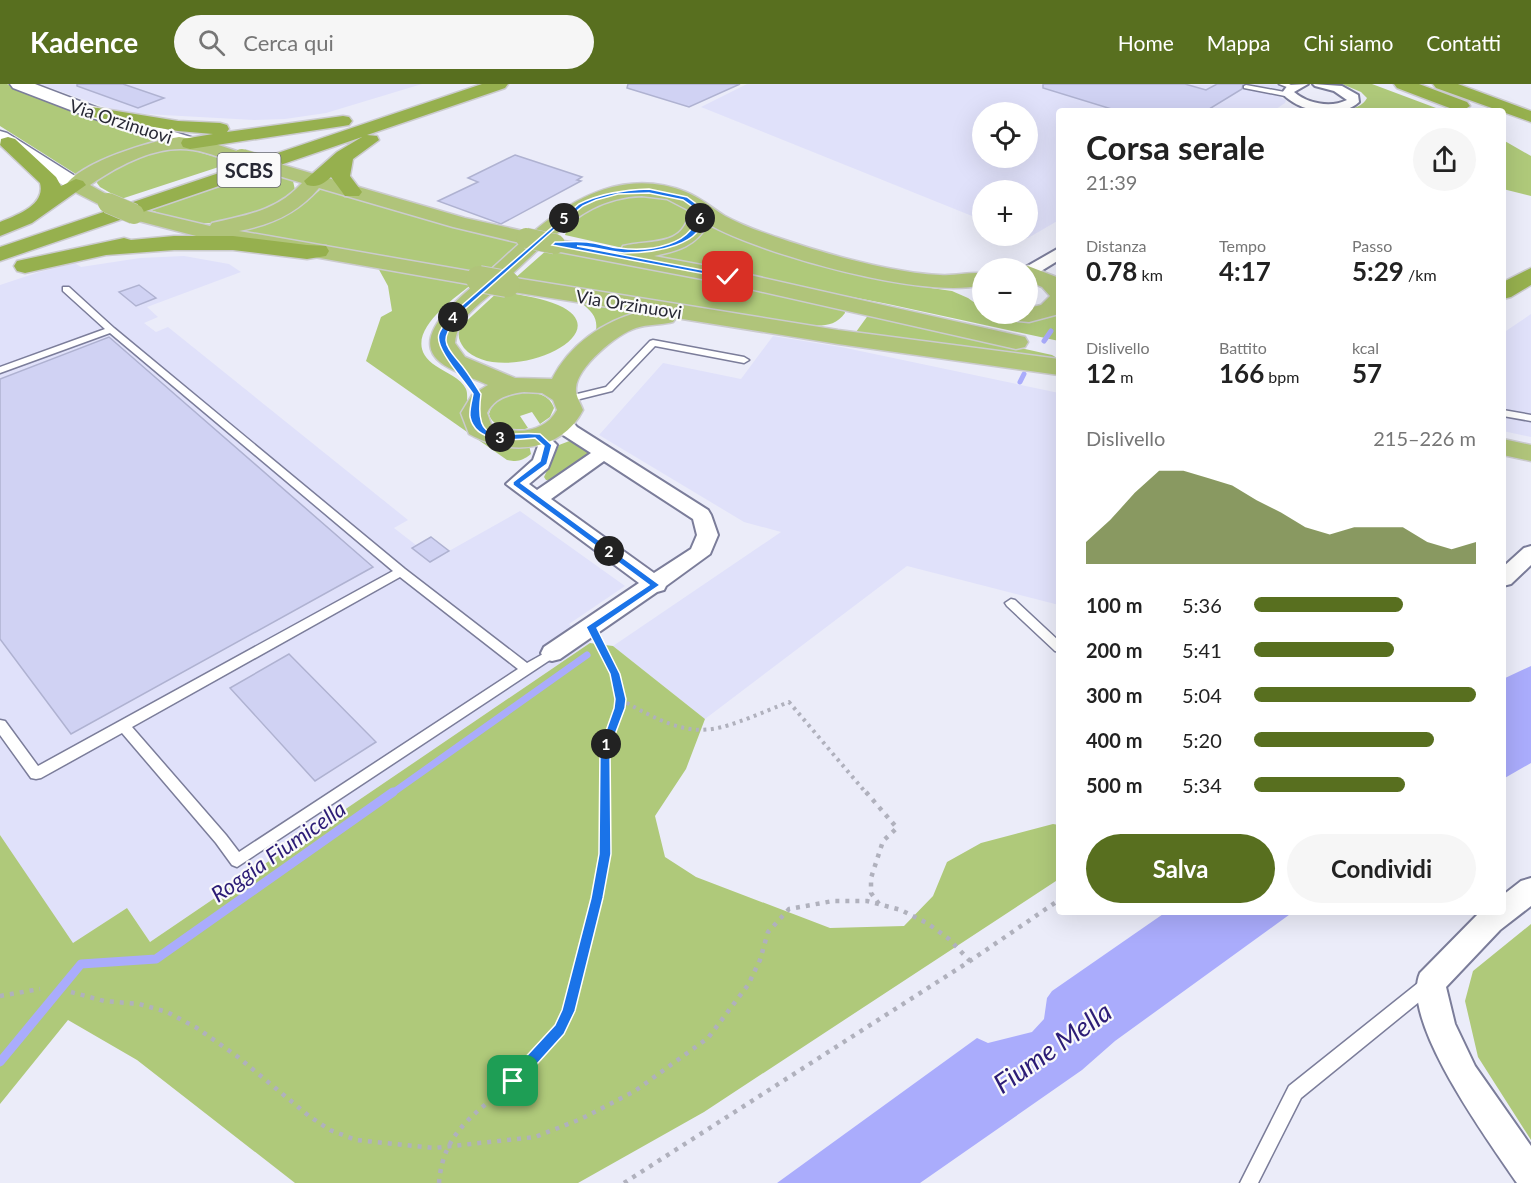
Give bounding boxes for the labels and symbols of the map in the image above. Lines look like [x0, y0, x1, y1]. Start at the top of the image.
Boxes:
street label: Via Orzinuovi [67, 94, 175, 148]
road number: SCBS [218, 153, 280, 187]
pin: 5 [549, 203, 579, 233]
pin: 6 [685, 203, 715, 233]
pin [702, 251, 753, 302]
street label: Via Orzinuovi [574, 285, 684, 323]
pin: 4 [438, 302, 468, 332]
pin: 3 [485, 422, 515, 452]
pin: 2 [594, 536, 624, 566]
pin: 1 [591, 729, 621, 759]
water label: Roggia Fiumicella [205, 795, 351, 907]
water label: Fiume Mella [986, 994, 1118, 1100]
pin [487, 1055, 538, 1106]

